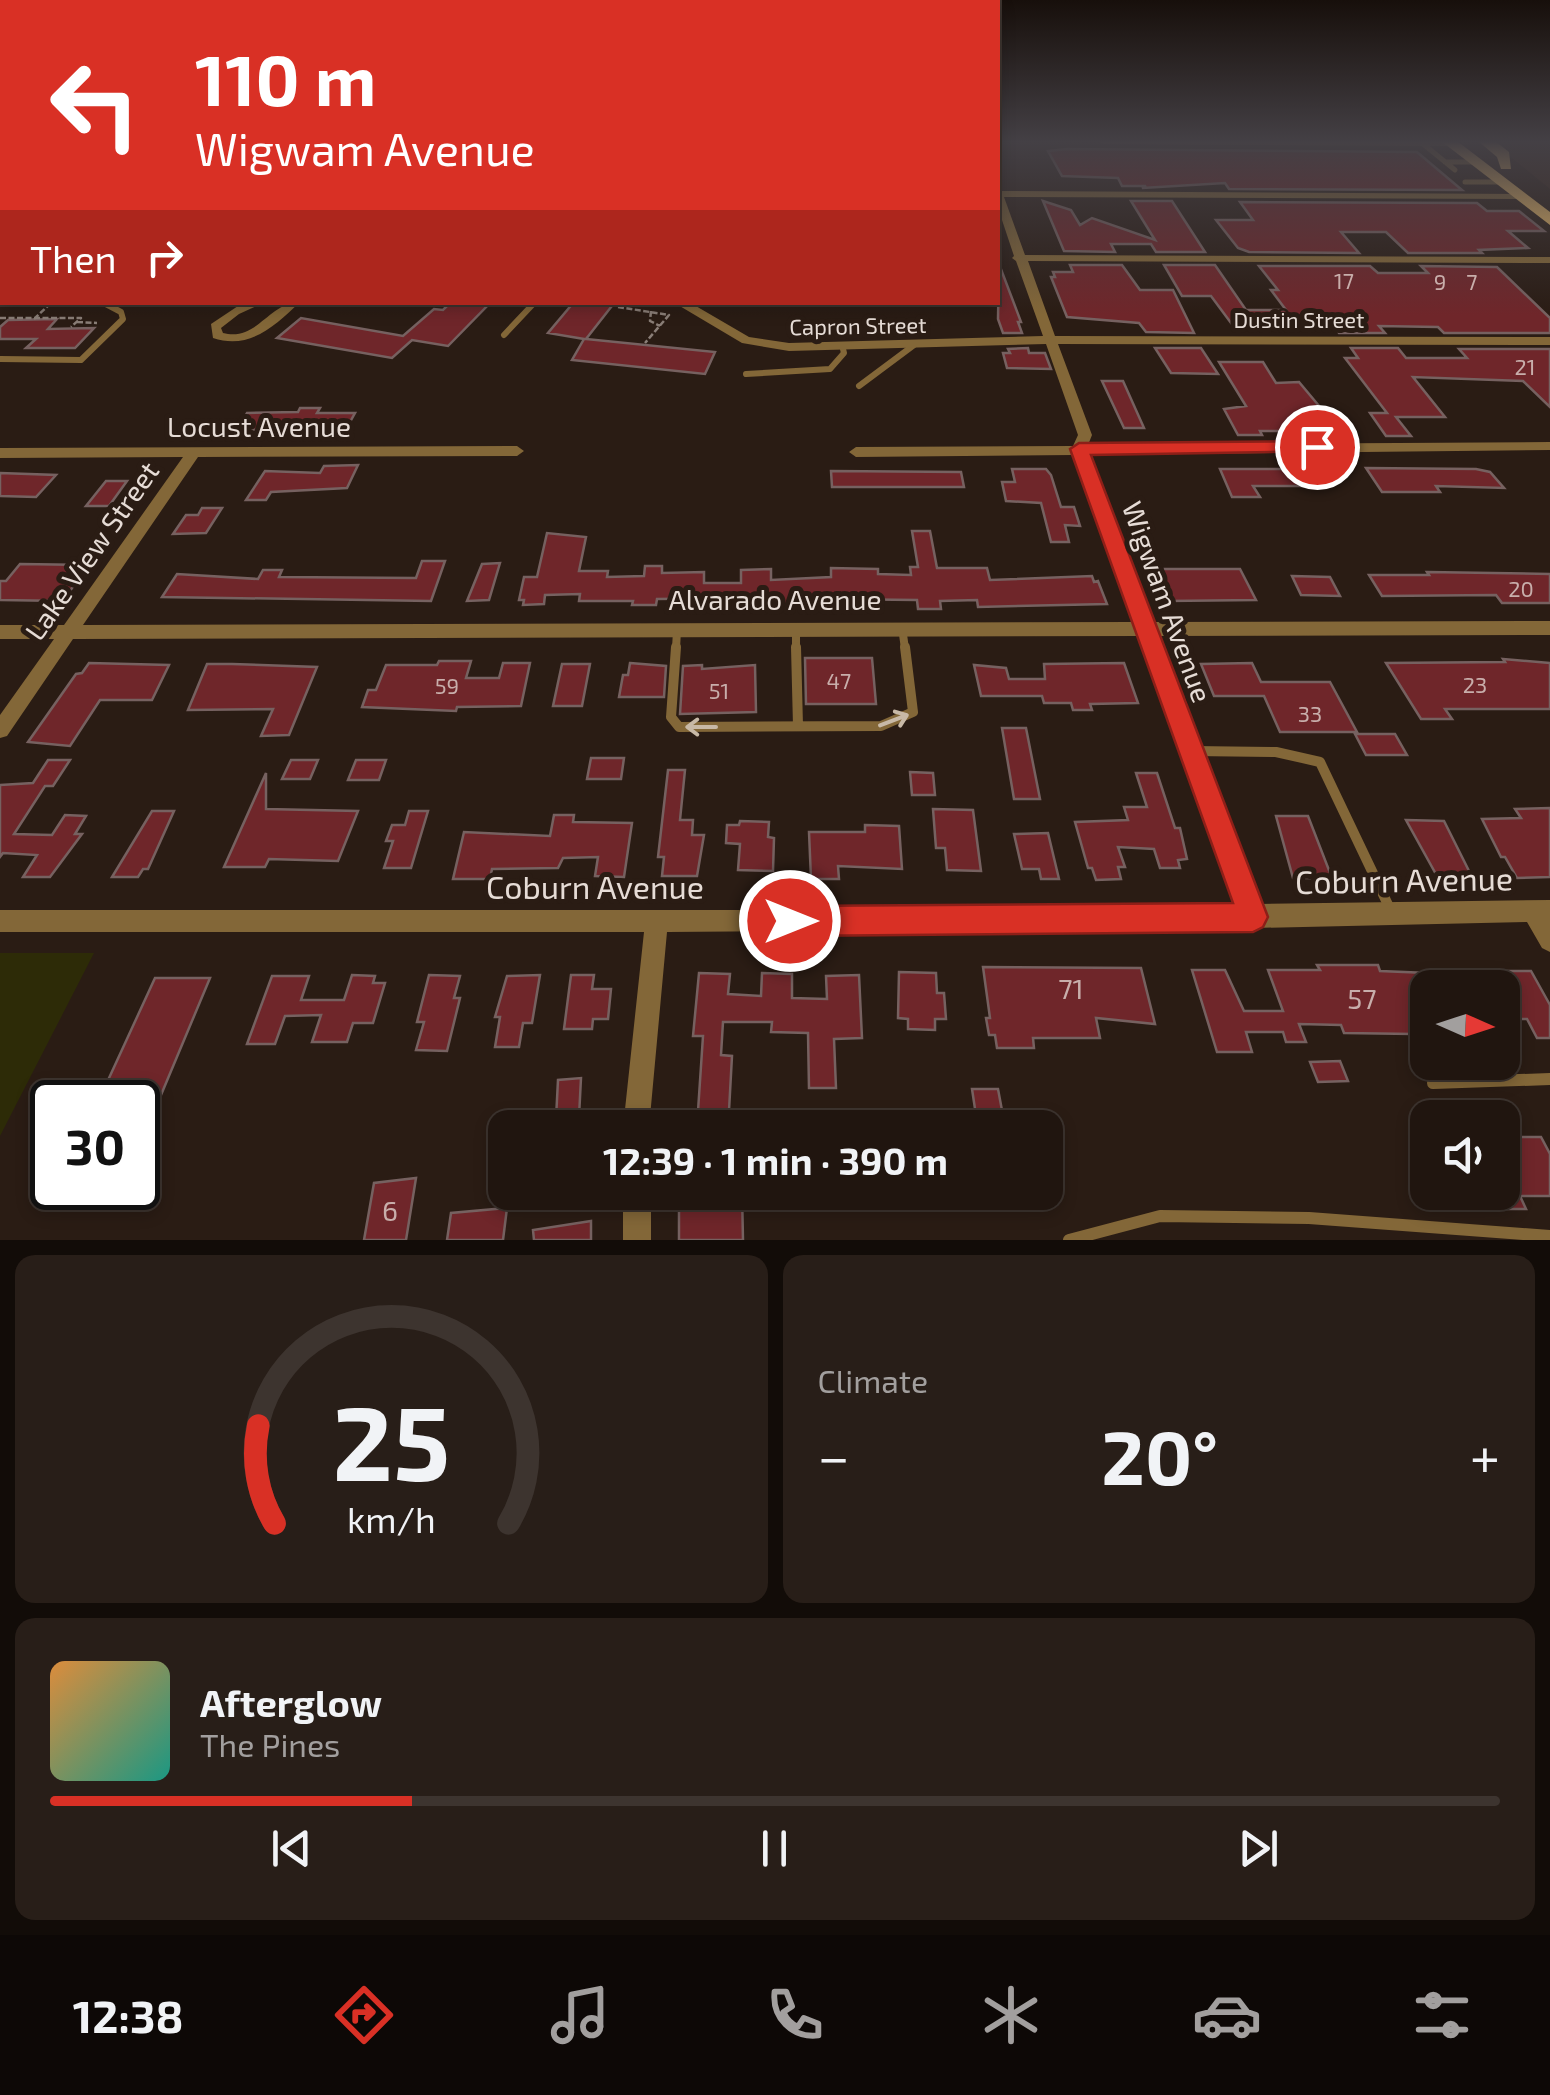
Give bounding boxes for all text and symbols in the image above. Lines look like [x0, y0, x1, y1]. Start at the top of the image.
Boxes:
text: 110 m [195, 36, 376, 120]
icon: left [30, 40, 160, 170]
text: Wigwam Avenue [195, 121, 535, 175]
icon: right [137, 230, 192, 285]
text: Then [30, 235, 117, 281]
house number: 17 [1334, 267, 1354, 293]
house number: 9 [1434, 268, 1446, 294]
house number: 7 [1466, 268, 1478, 294]
street label: Dustin Street [1234, 306, 1365, 332]
street label: Capron Street [789, 311, 927, 339]
house number: 21 [1514, 353, 1536, 379]
pin [1275, 405, 1360, 490]
street label: Locust Avenue [167, 409, 351, 443]
icon: arrive [1290, 420, 1345, 475]
street label: Lake View Street [17, 455, 165, 646]
street label: Wigwam Avenue [1116, 497, 1220, 707]
house number: 20 [1508, 575, 1534, 601]
street label: Alvarado Avenue [668, 582, 882, 616]
house number: 47 [827, 667, 851, 693]
house number: 23 [1463, 671, 1487, 697]
house number: 59 [435, 672, 459, 698]
house number: 51 [709, 677, 729, 703]
house number: 33 [1298, 700, 1322, 726]
one-way arrow [878, 710, 909, 728]
one-way arrow [685, 718, 718, 736]
street label: Coburn Avenue [1295, 858, 1513, 900]
street label: Coburn Avenue [486, 867, 704, 905]
position arrow [738, 869, 842, 973]
north arrow [1410, 970, 1520, 1080]
map controls [1410, 970, 1520, 1210]
house number: 71 [1058, 971, 1084, 1005]
house number: 57 [1347, 981, 1377, 1015]
speed limit sign: 30 [30, 1080, 160, 1210]
button: sound [1410, 1100, 1520, 1210]
text: 12:39 · 1 min · 390 m [603, 1137, 948, 1183]
house number: 6 [382, 1193, 398, 1227]
text: Climate [818, 1361, 928, 1399]
text: 25 [332, 1377, 450, 1502]
text: 20° [1101, 1410, 1218, 1500]
text: − [818, 1422, 850, 1488]
text: + [1470, 1422, 1500, 1488]
text: km/h [347, 1497, 436, 1540]
text: Afterglow [200, 1679, 382, 1725]
text: The Pines [200, 1725, 340, 1763]
icon: previous [264, 1821, 319, 1876]
icon: pause [747, 1821, 802, 1876]
icon: next [1231, 1821, 1286, 1876]
icon: directions [329, 1980, 399, 2050]
icon: music [545, 1980, 615, 2050]
icon: phone [760, 1980, 830, 2050]
icon: climate [976, 1980, 1046, 2050]
icon: car [1192, 1980, 1262, 2050]
icon: filters [1407, 1980, 1477, 2050]
text: 12:38 [73, 1988, 184, 2042]

